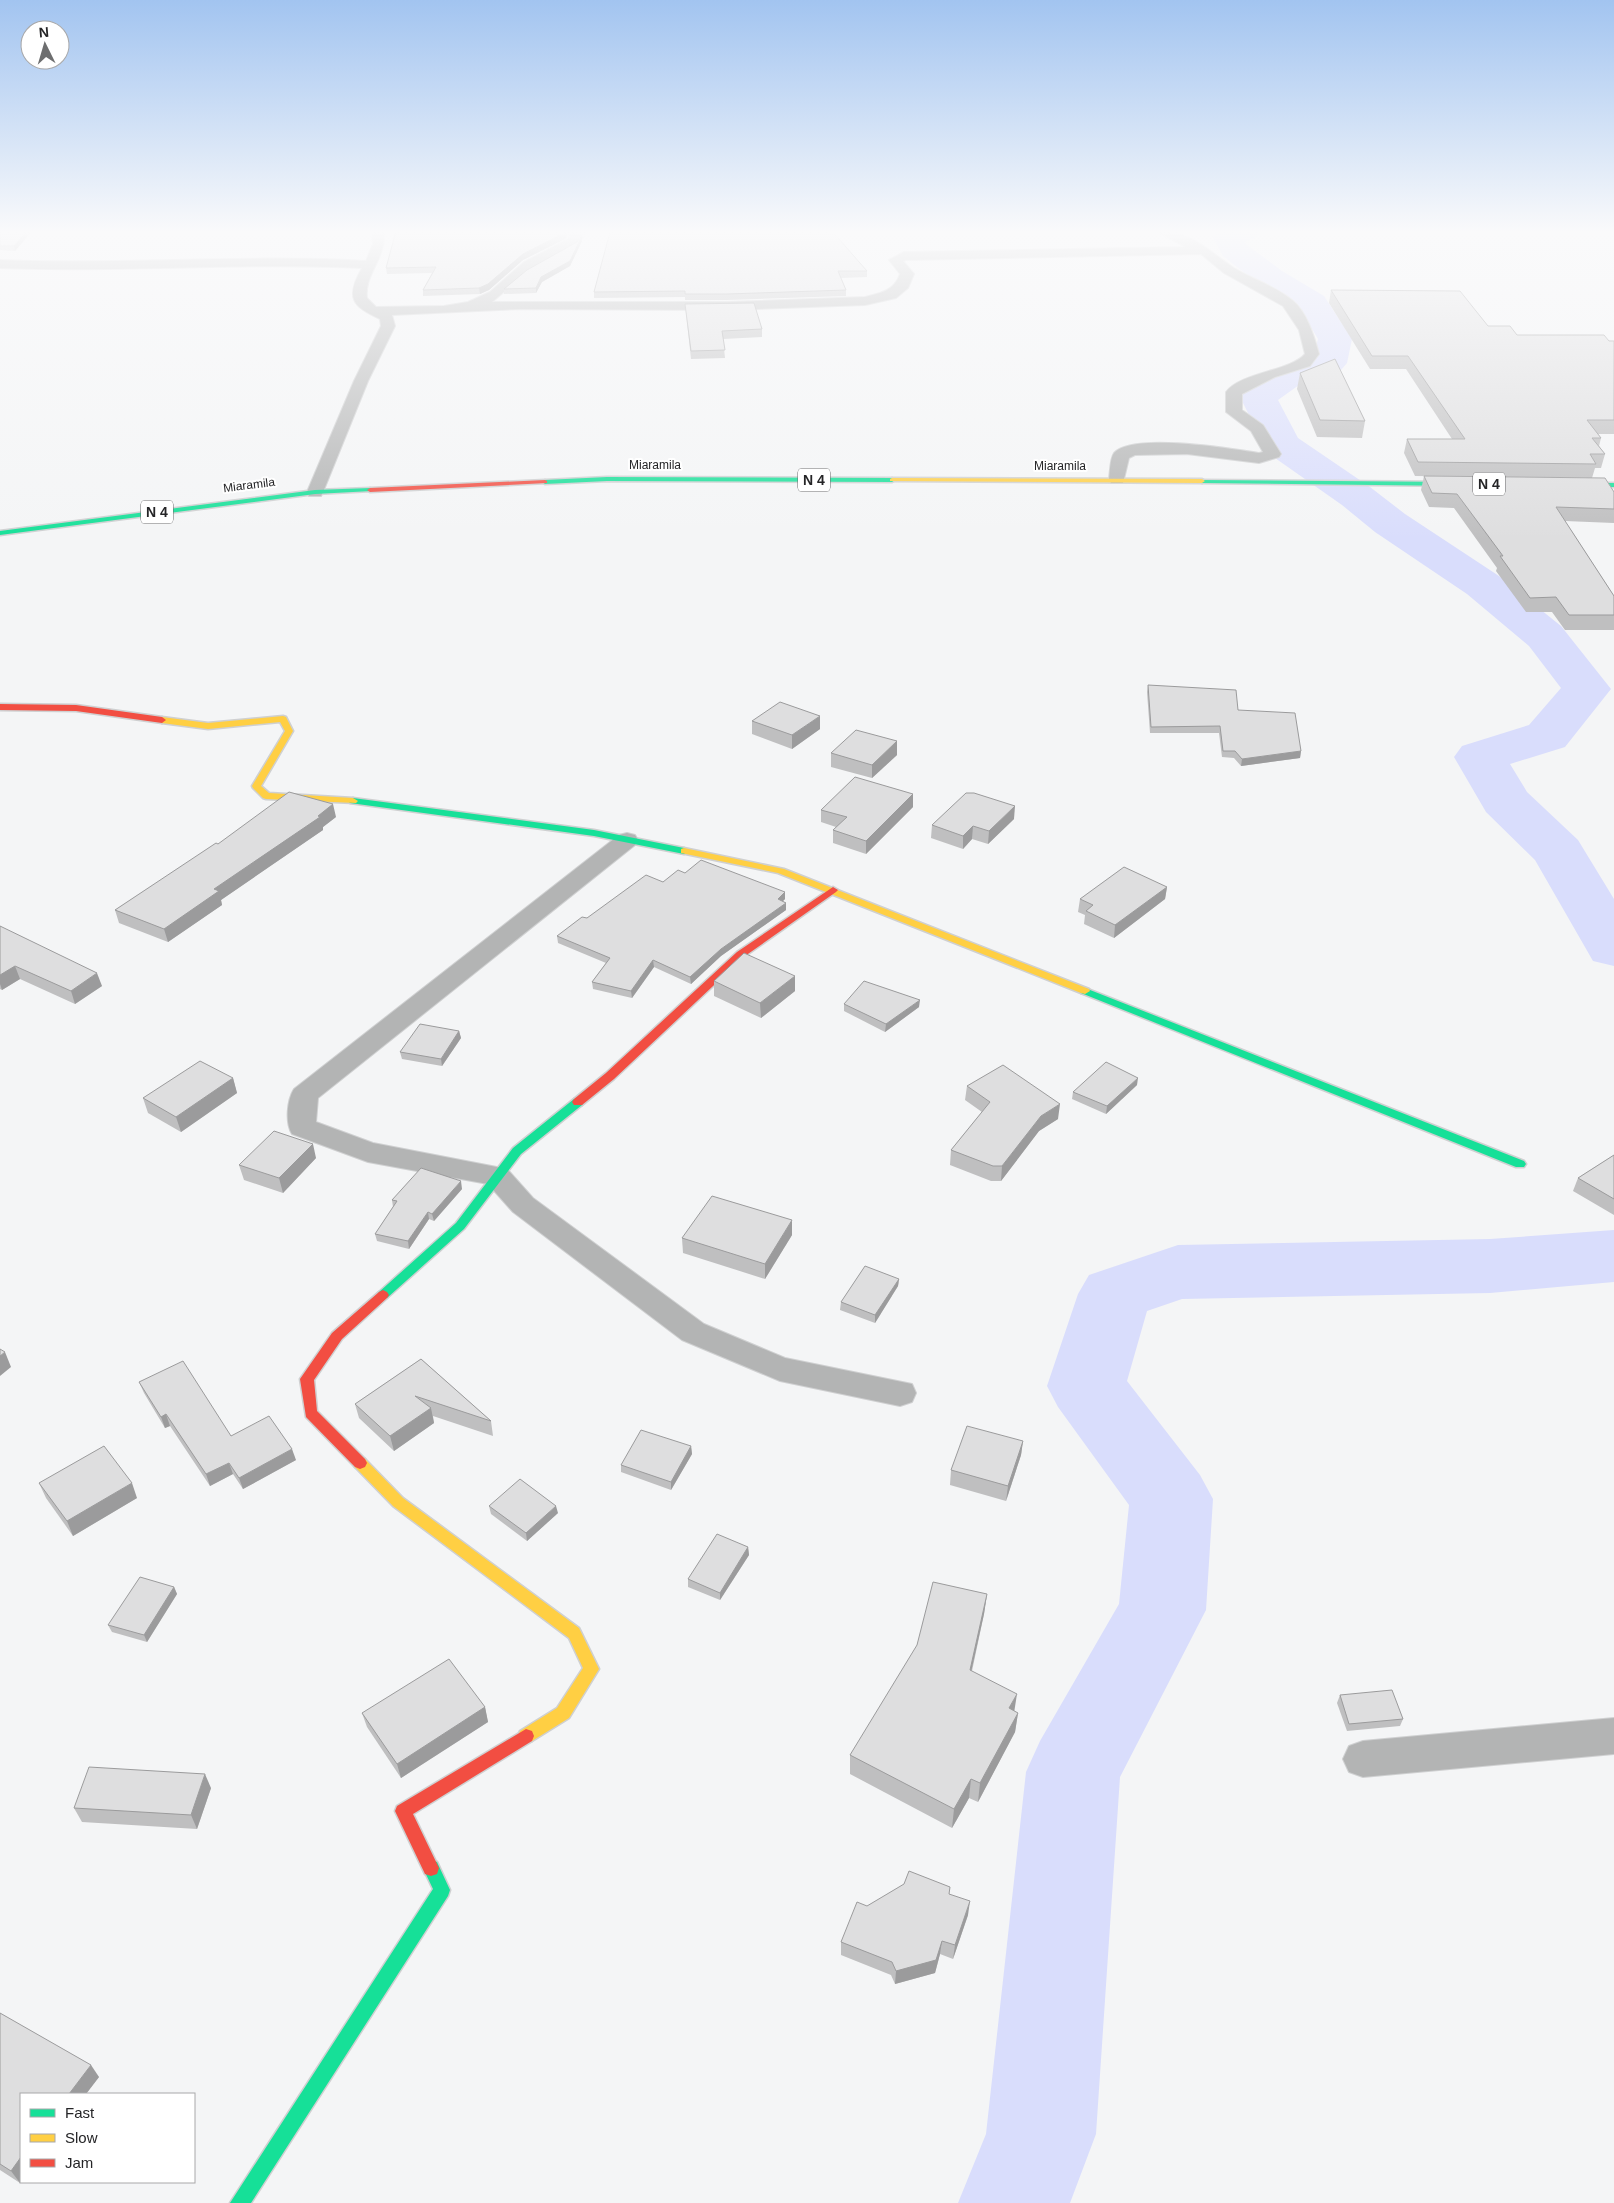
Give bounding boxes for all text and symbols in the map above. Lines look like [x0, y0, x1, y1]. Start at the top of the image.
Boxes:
north arrow [20, 20, 70, 70]
text: N [38, 24, 50, 40]
street label: Miaramila [629, 458, 681, 472]
street label: Miaramila [1034, 459, 1086, 473]
road number: N 4 [798, 468, 830, 492]
road number: N 4 [1473, 472, 1505, 496]
street label: Miaramila [222, 475, 276, 495]
road number: N 4 [141, 501, 173, 524]
legend [20, 2093, 195, 2183]
text: Fast [65, 2104, 95, 2121]
text: Slow [65, 2129, 98, 2146]
text: Jam [65, 2154, 93, 2171]

